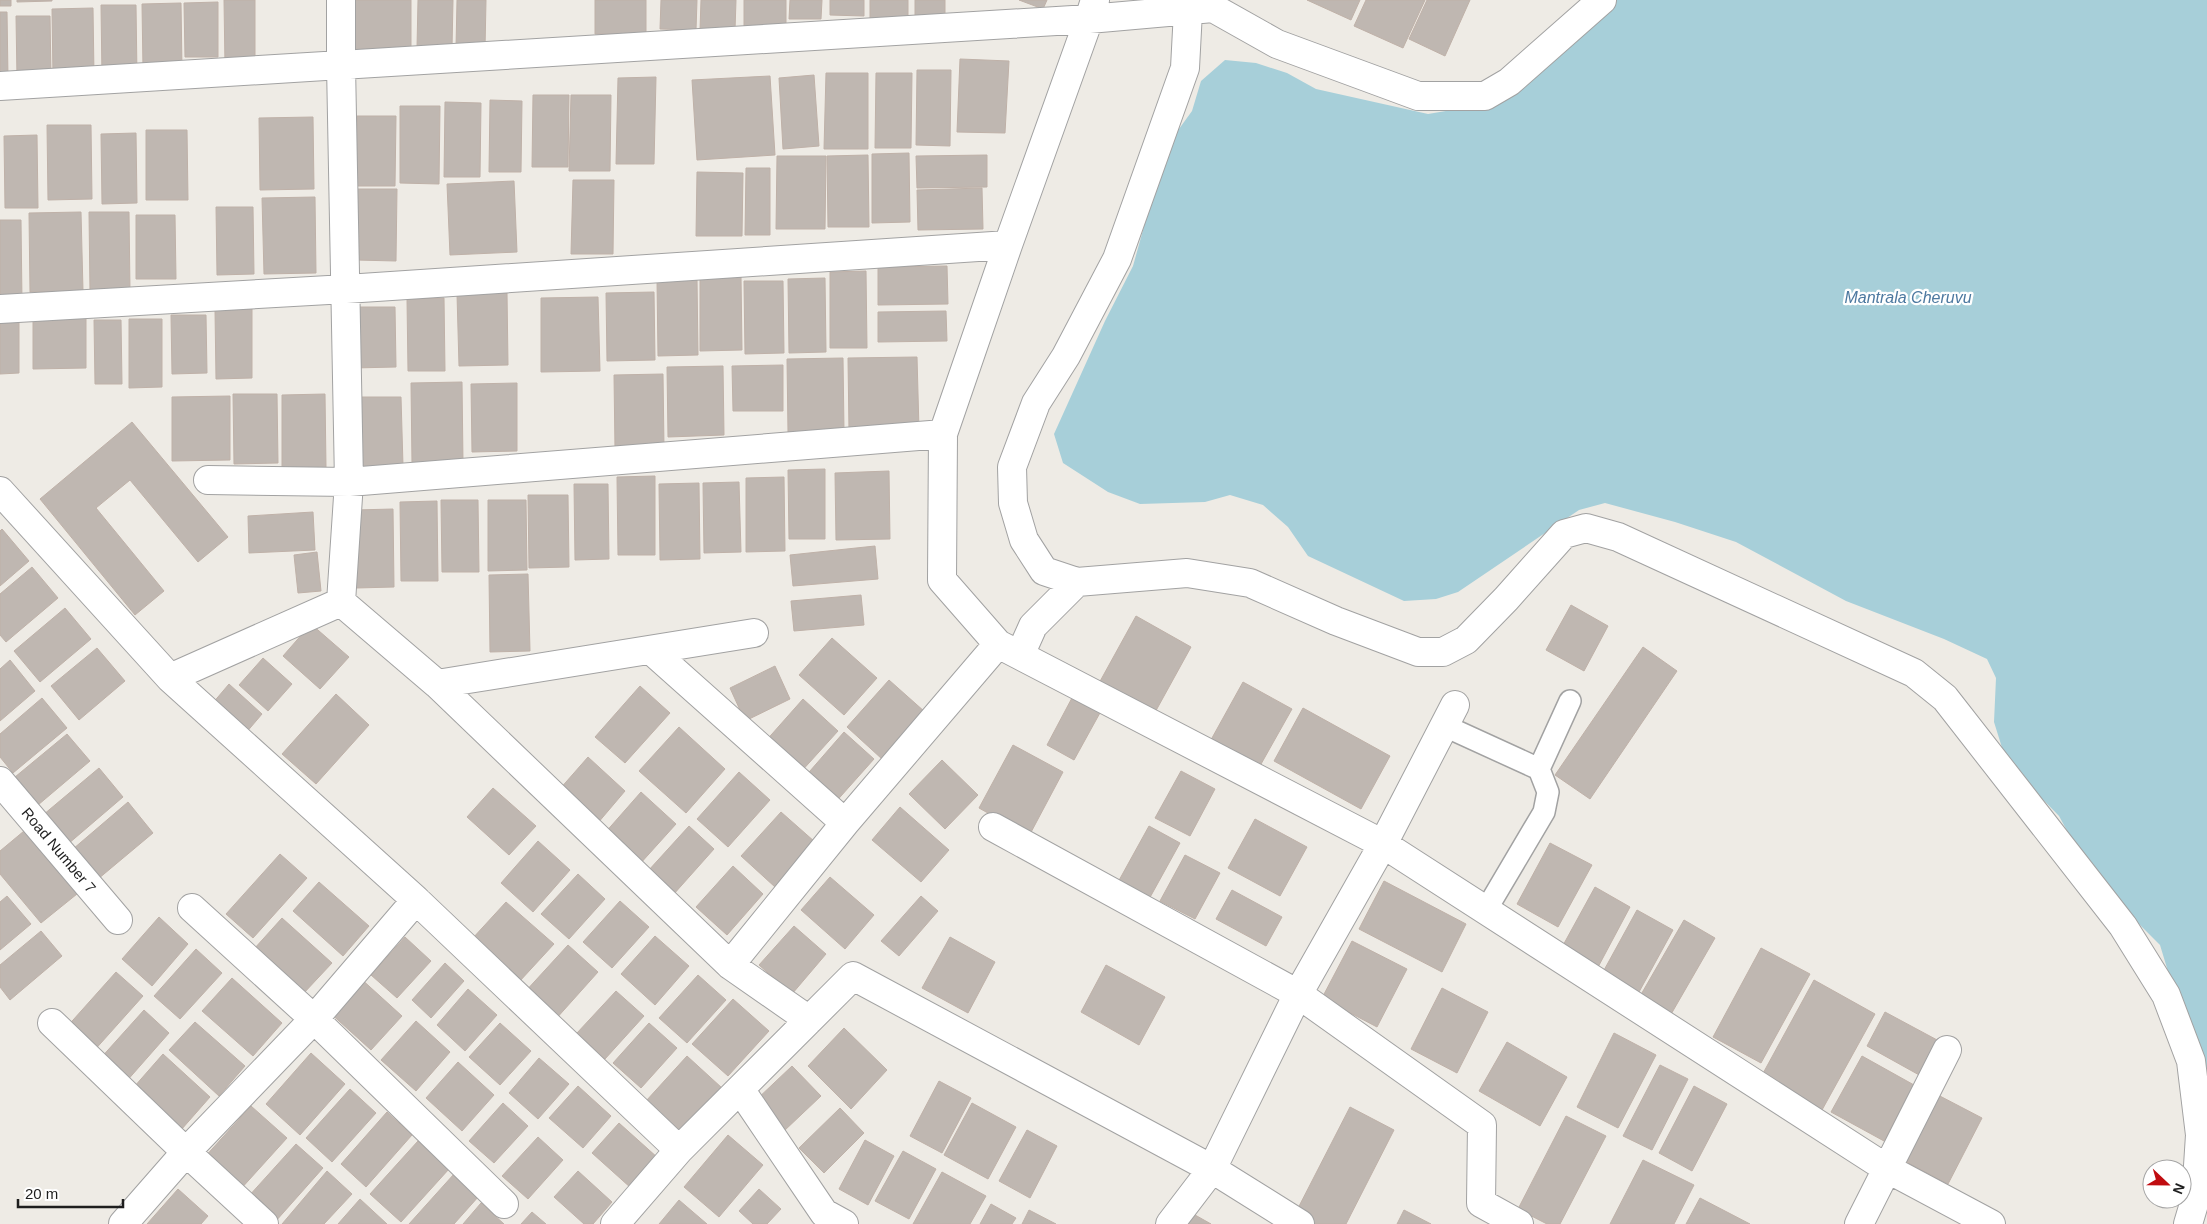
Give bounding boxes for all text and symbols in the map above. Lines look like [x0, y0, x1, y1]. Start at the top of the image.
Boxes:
water label: Mantrala Cheruvu [1844, 289, 1972, 306]
street label: Road Number 7 [18, 804, 100, 896]
north arrow [2142, 1159, 2192, 1209]
scale bar [18, 1176, 122, 1208]
text: N [2170, 1181, 2188, 1197]
text: 20 m [25, 1185, 58, 1202]

